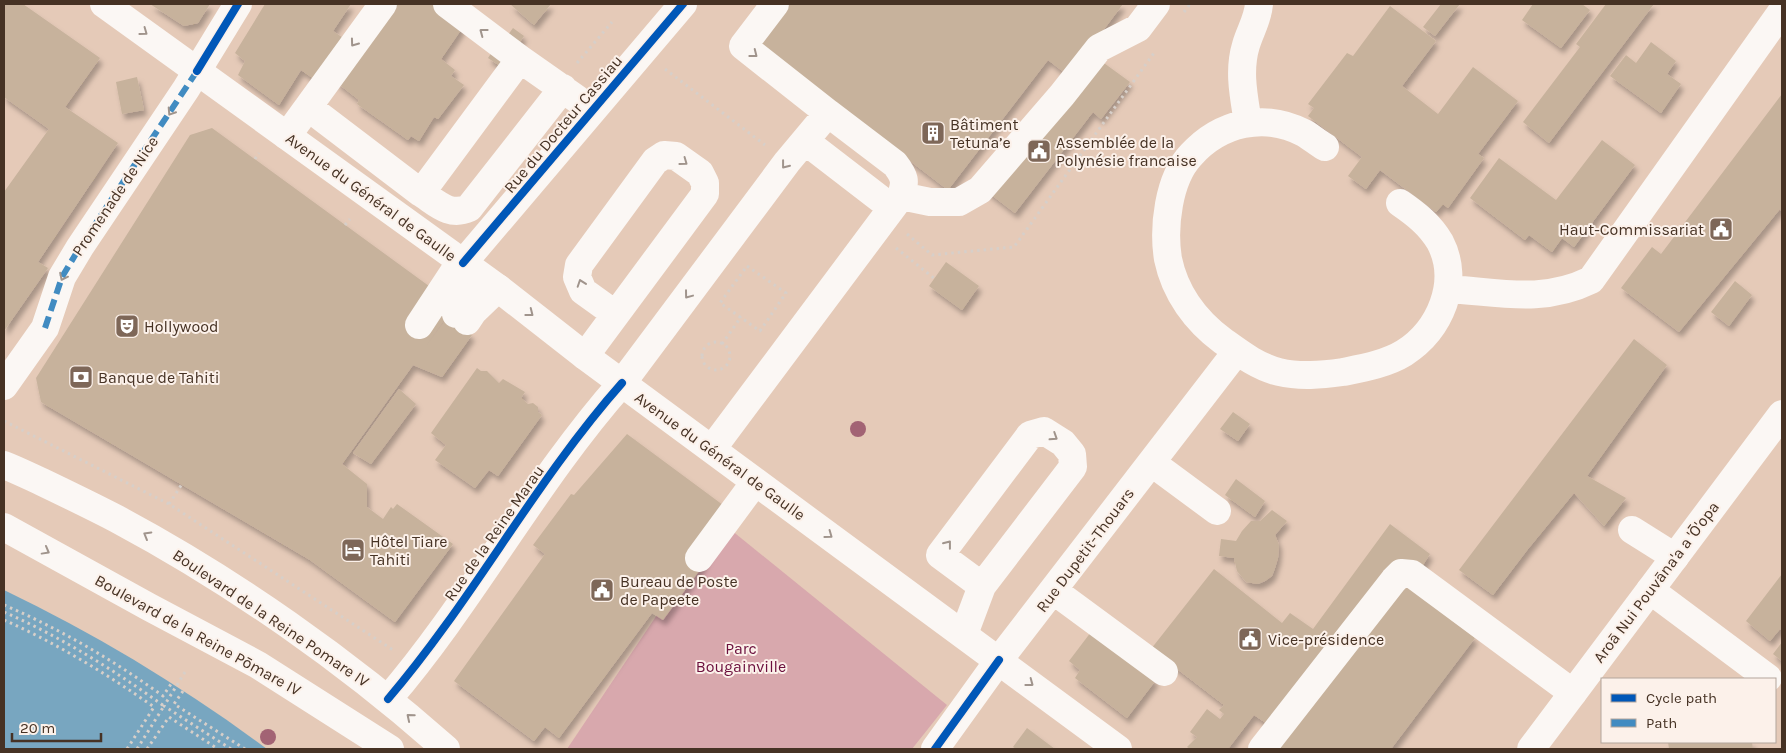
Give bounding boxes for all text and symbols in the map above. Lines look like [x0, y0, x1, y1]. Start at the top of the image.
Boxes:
one-way arrow [138, 26, 148, 35]
one-way arrow [480, 29, 489, 37]
one-way arrow [351, 37, 360, 47]
one-way arrow [748, 49, 757, 57]
street label: Rue du Docteur Cassiau [500, 51, 626, 197]
one-way arrow [167, 106, 177, 115]
place label: Bâtiment Tetuna’e [950, 115, 1018, 152]
building icon: Bâtiment Tetuna’e [920, 120, 946, 146]
street label: Avenue du Général de Gaulle [282, 129, 460, 265]
street label: Promenade de Nice [68, 133, 162, 259]
place label: Assemblée de la Polynésie francaise [1056, 133, 1197, 170]
public building icon: Assemblée de la Polynésie francaise [1026, 138, 1052, 164]
one-way arrow [678, 156, 688, 165]
one-way arrow [783, 159, 791, 168]
public building icon: Haut-Commissariat [1708, 216, 1734, 242]
place label: Haut-Commissariat [1559, 220, 1704, 239]
one-way arrow [59, 272, 69, 281]
one-way arrow [576, 279, 586, 288]
one-way arrow [685, 289, 693, 298]
one-way arrow [524, 307, 534, 316]
theatre icon: Hollywood [114, 313, 140, 339]
place label: Hollywood [144, 317, 218, 336]
bank icon: Banque de Tahiti [68, 364, 94, 390]
place label: Banque de Tahiti [98, 368, 220, 387]
street label: Avenue du Général de Gaulle [631, 388, 809, 524]
one-way arrow [1048, 431, 1057, 440]
street label: Rue de la Reine Marau [440, 462, 548, 604]
street label: Rue Dupetit-Thouars [1032, 484, 1138, 616]
street label: Aroā Nui Pouvāna'a a 'Ō'opa [1589, 498, 1723, 666]
one-way arrow [823, 529, 833, 538]
one-way arrow [143, 532, 152, 542]
place label: Hôtel Tiare Tahiti [370, 532, 448, 569]
hotel icon: Hôtel Tiare Tahiti [340, 537, 366, 563]
one-way arrow [943, 541, 951, 550]
one-way arrow [41, 544, 50, 554]
street label: Boulevard de la Reine Pomare IV [169, 545, 373, 691]
street label: Boulevard de la Reine Pōmare IV [92, 570, 304, 700]
place label: Bureau de Poste de Papeete [620, 572, 738, 609]
public building icon: Bureau de Poste de Papeete [589, 577, 615, 603]
public building icon: Vice-présidence [1237, 626, 1263, 652]
place label: Vice-présidence [1268, 630, 1384, 649]
park label: Parc Bougainville [696, 639, 786, 676]
one-way arrow [1024, 678, 1033, 686]
legend [1601, 678, 1776, 743]
text: Cycle path [1646, 689, 1717, 707]
scale bar [12, 710, 101, 742]
one-way arrow [407, 714, 416, 723]
text: Path [1646, 714, 1677, 732]
text: 20 m [20, 719, 55, 737]

